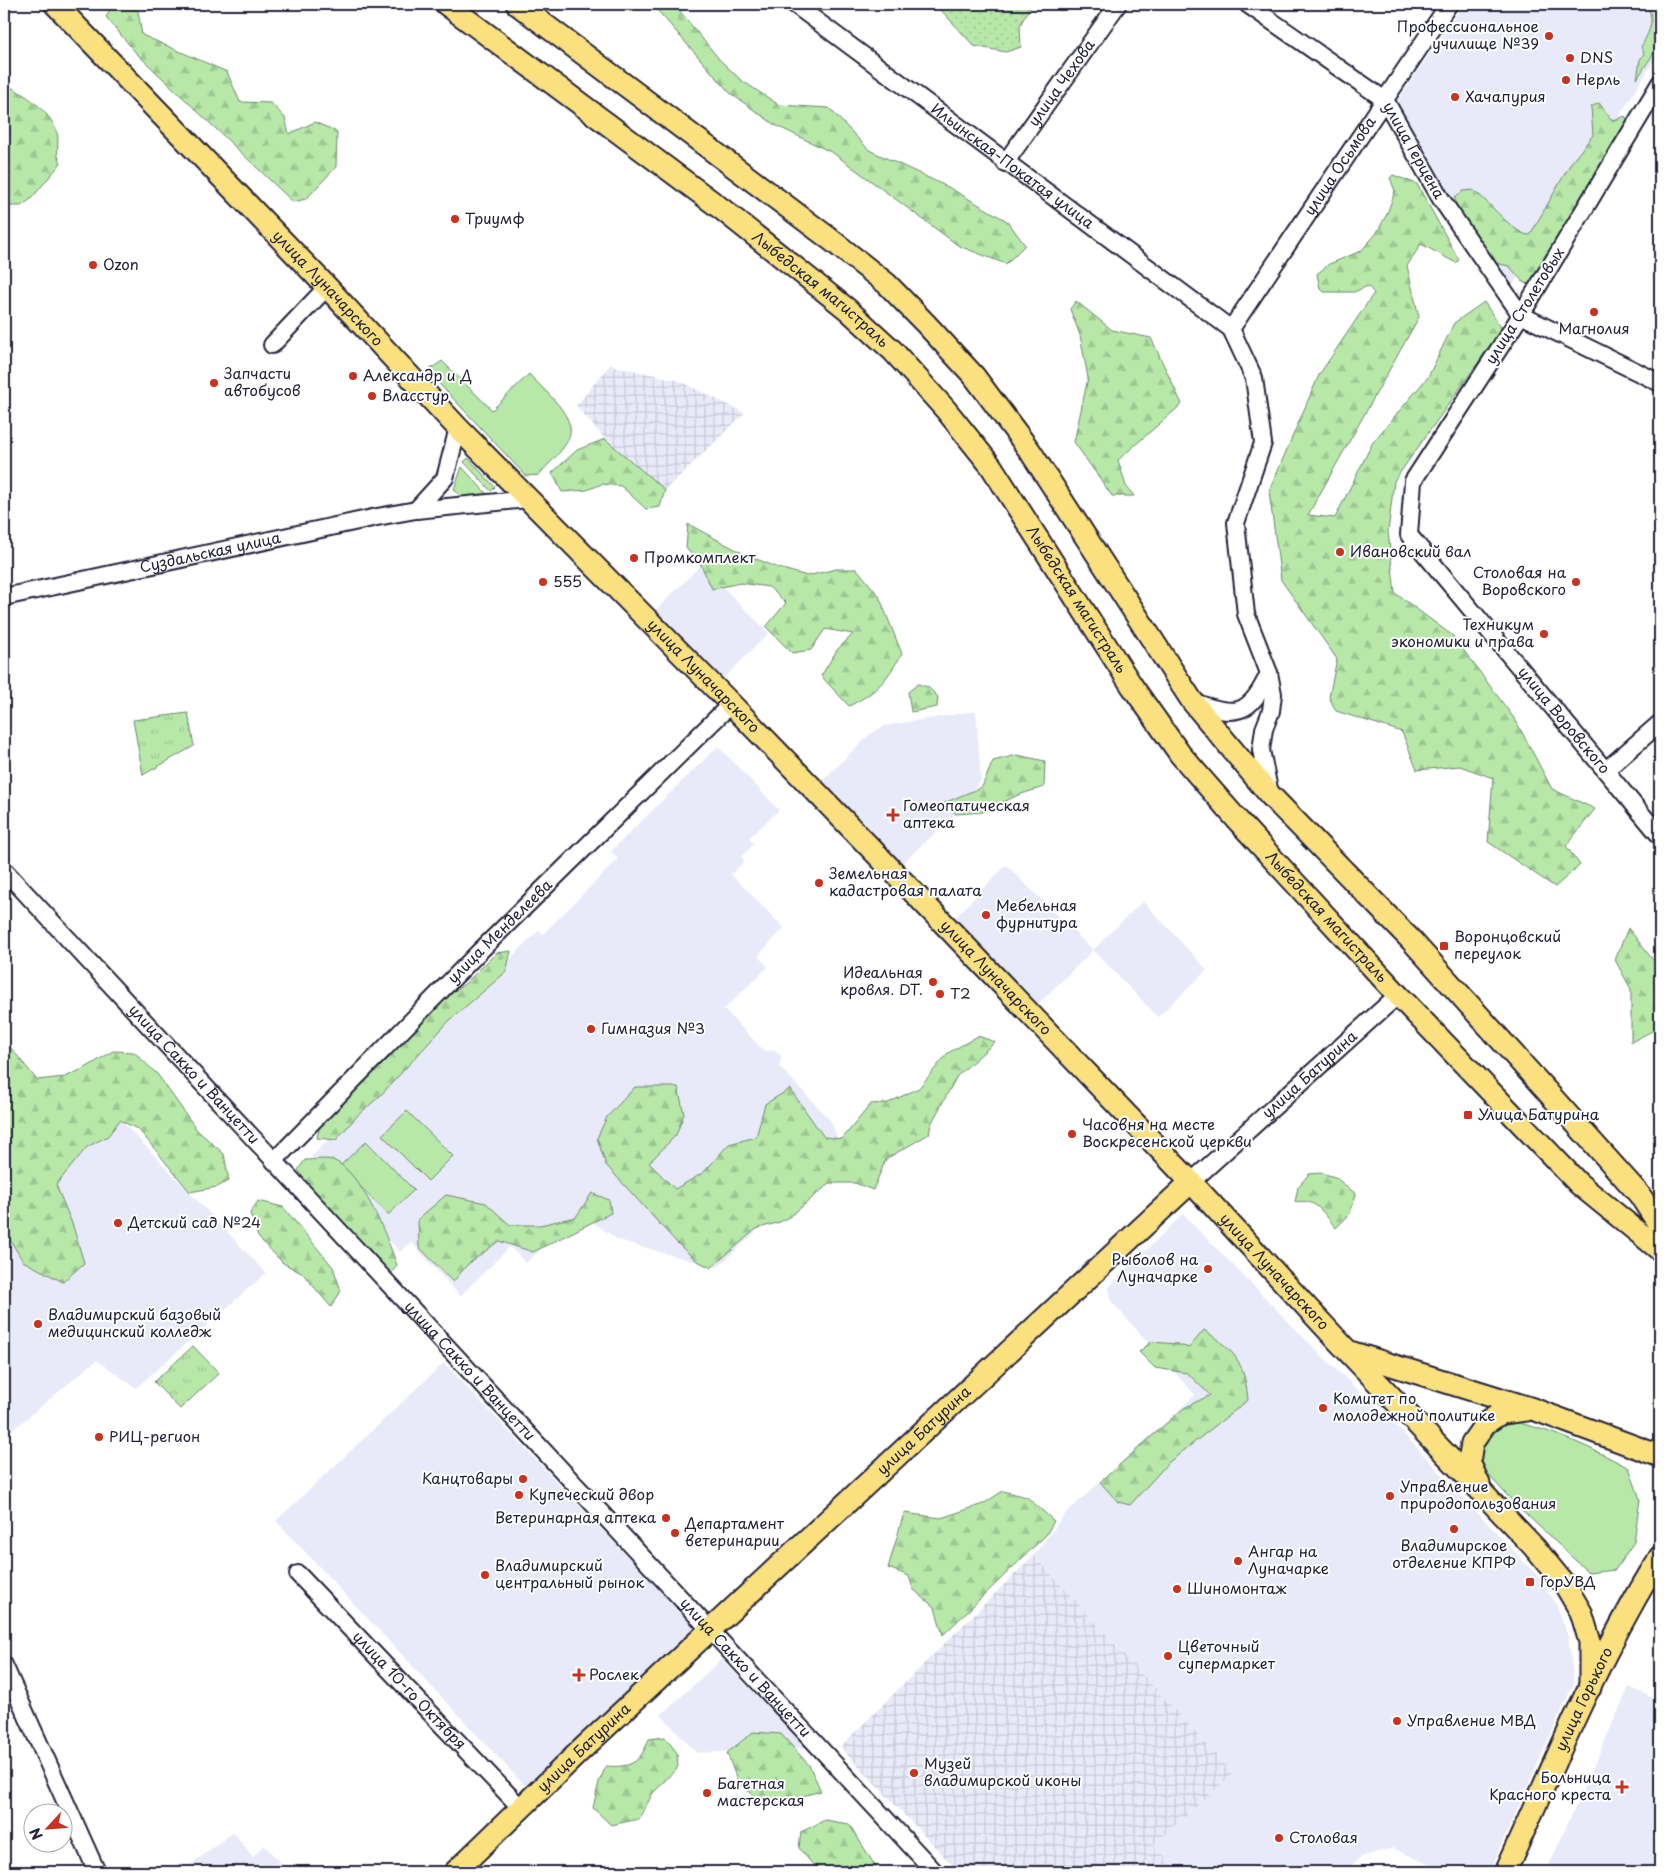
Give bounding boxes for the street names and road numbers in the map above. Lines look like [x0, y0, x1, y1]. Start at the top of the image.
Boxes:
street label: улица Чехова [1022, 33, 1100, 131]
street label: Ильинская-Покатая улица [927, 97, 1100, 234]
street label: улица Герцена [1378, 97, 1452, 203]
street label: улица Осьмова [1297, 111, 1381, 220]
street label: улица Луначарского [268, 224, 389, 351]
street label: Лыбедская магистраль [748, 225, 895, 352]
street label: улица Столетовых [1478, 242, 1569, 368]
street label: Лыбедская магистраль [1022, 520, 1134, 678]
street label: Суздальская улица [137, 525, 283, 578]
street label: улица Луначарского [643, 613, 766, 738]
street label: улица Воровского [1513, 661, 1616, 778]
street label: Лыбедская магистраль [1261, 845, 1394, 987]
street label: улица Менделеева [441, 873, 557, 988]
street label: улица Луначарского [936, 914, 1058, 1040]
street label: улица Сакко и Ванцетти [124, 998, 266, 1149]
street label: улица Батурина [1256, 1024, 1362, 1123]
street label: улица Луначарского [1215, 1207, 1336, 1335]
street label: улица Сакко и Ванцетти [400, 1295, 542, 1445]
street label: улица Батурина [871, 1379, 976, 1479]
street label: улица Сакко и Ванцетти [675, 1592, 817, 1742]
street label: улица 10-го Октября [348, 1625, 472, 1754]
street label: улица Горького [1548, 1642, 1618, 1754]
street label: улица Батурина [531, 1696, 635, 1797]

